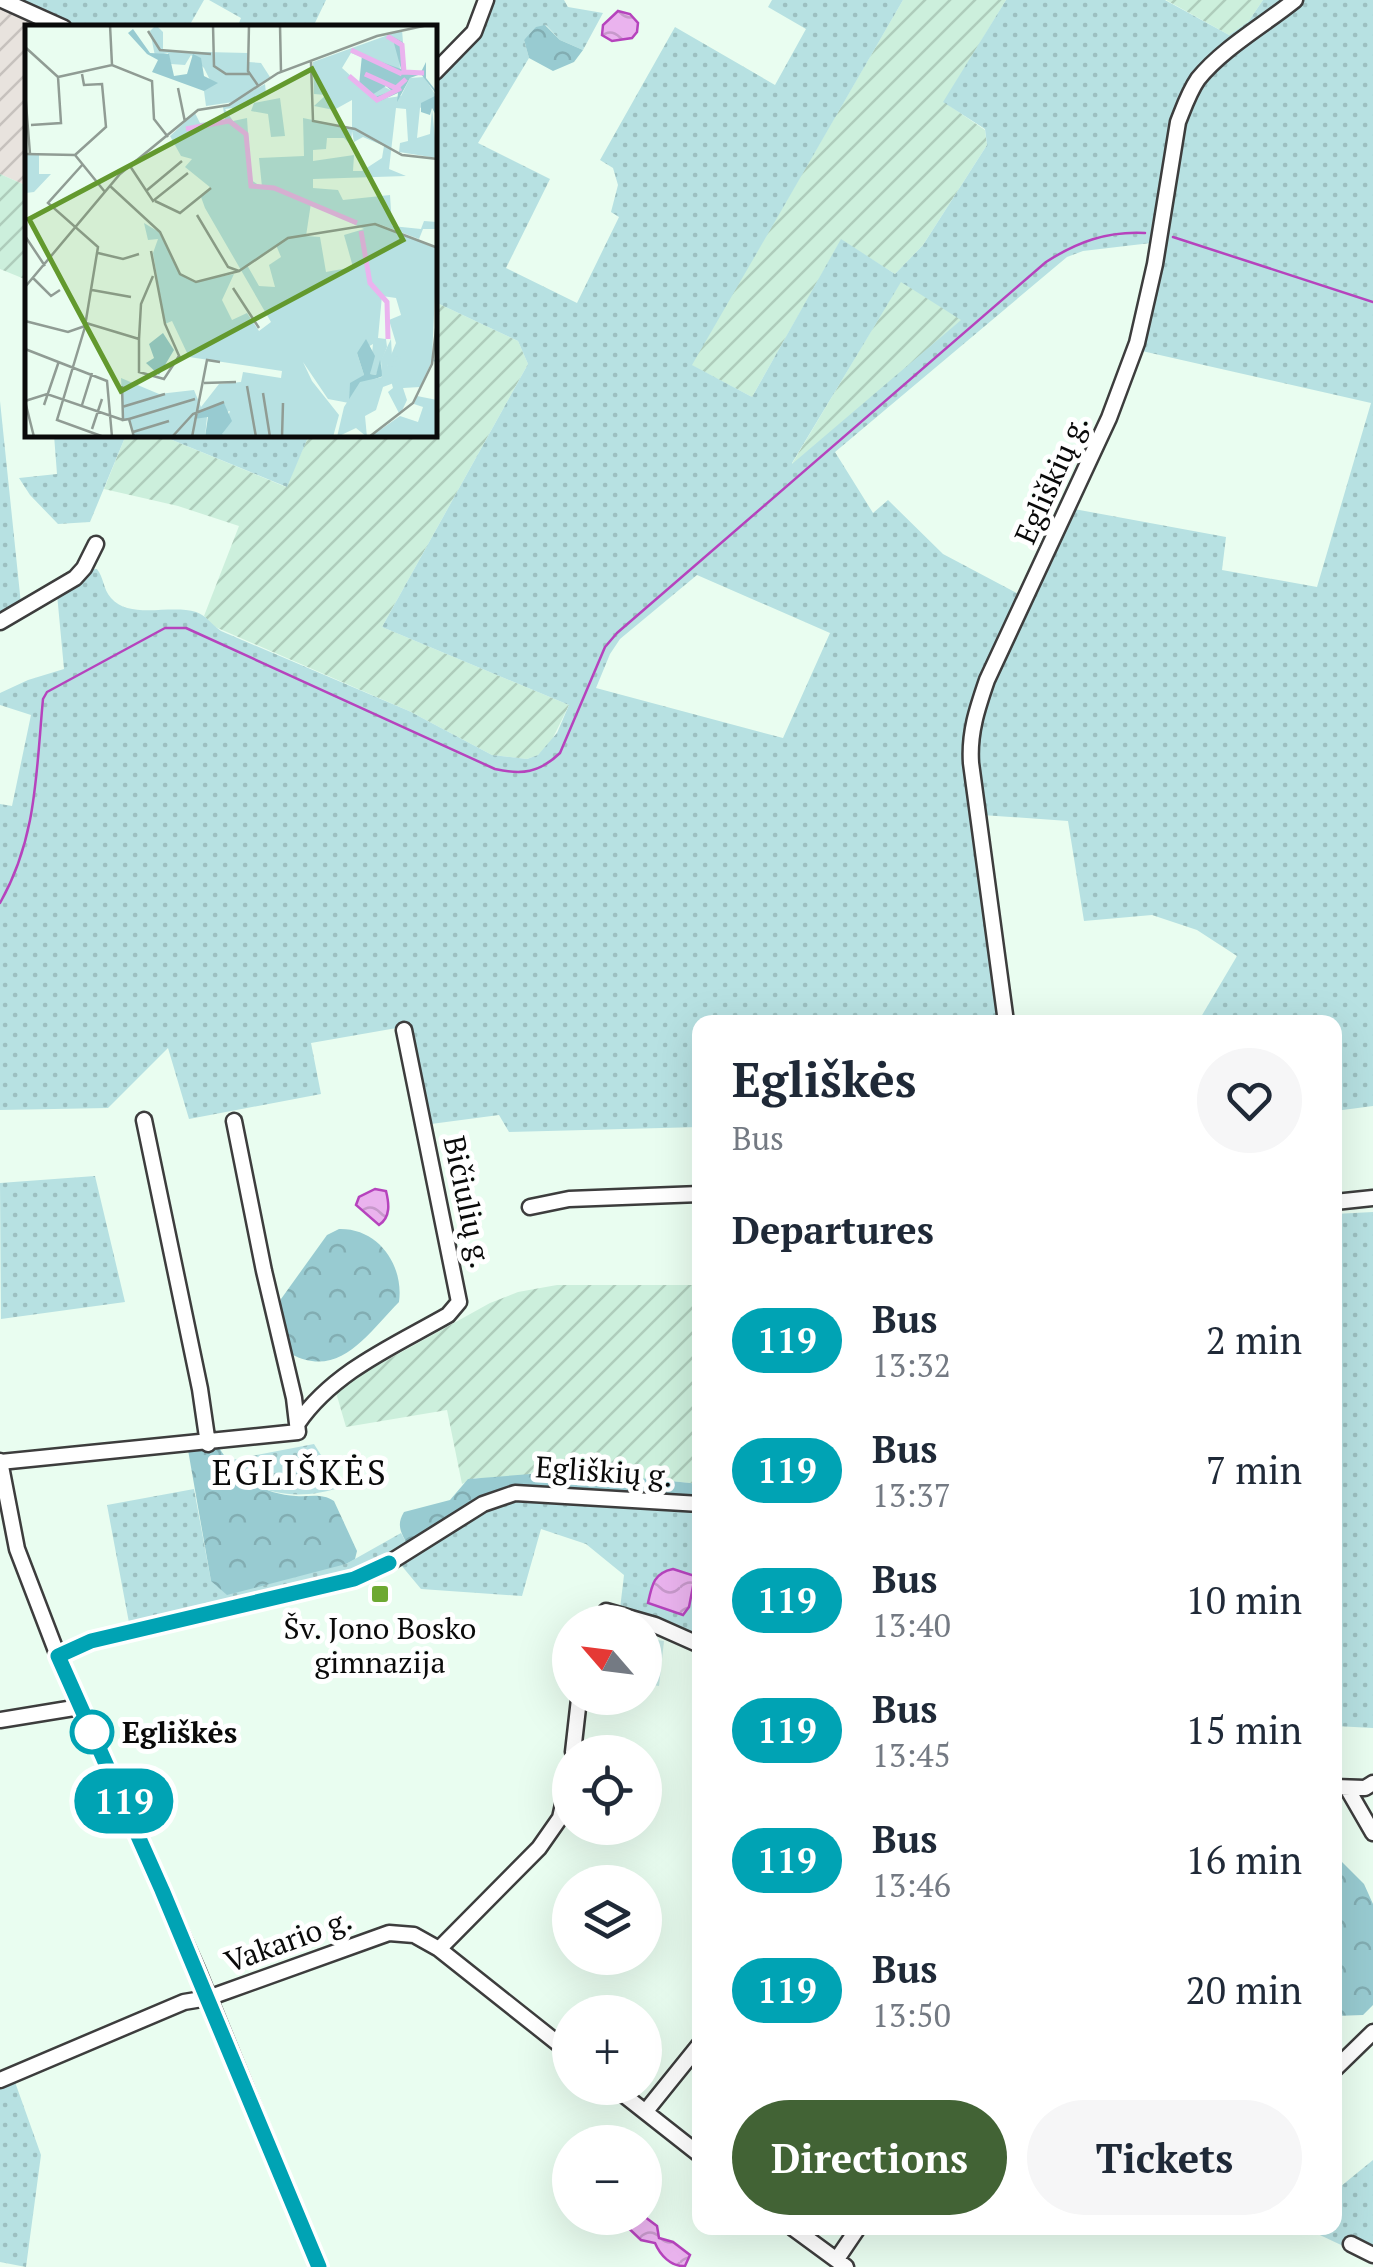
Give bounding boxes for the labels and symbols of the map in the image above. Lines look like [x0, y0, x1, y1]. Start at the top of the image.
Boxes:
inset map [25, 25, 438, 438]
street label: Egliškių g. [1005, 408, 1097, 550]
street label: Bičiulių g. [434, 1132, 502, 1272]
street label: Egliškių g. [534, 1446, 674, 1496]
district label: EGLIŠKĖS [212, 1449, 388, 1495]
marker: Šv. Jono Bosko gimnazija [369, 1583, 391, 1605]
north arrow [552, 1605, 662, 1715]
place label: Šv. Jono Bosko gimnazija [284, 1608, 476, 1682]
marker: Egliškės [71, 1711, 113, 1753]
place label: Egliškės [122, 1712, 237, 1752]
line badge: 119 [66, 1768, 182, 1834]
street label: Vakario g. [219, 1899, 357, 1981]

